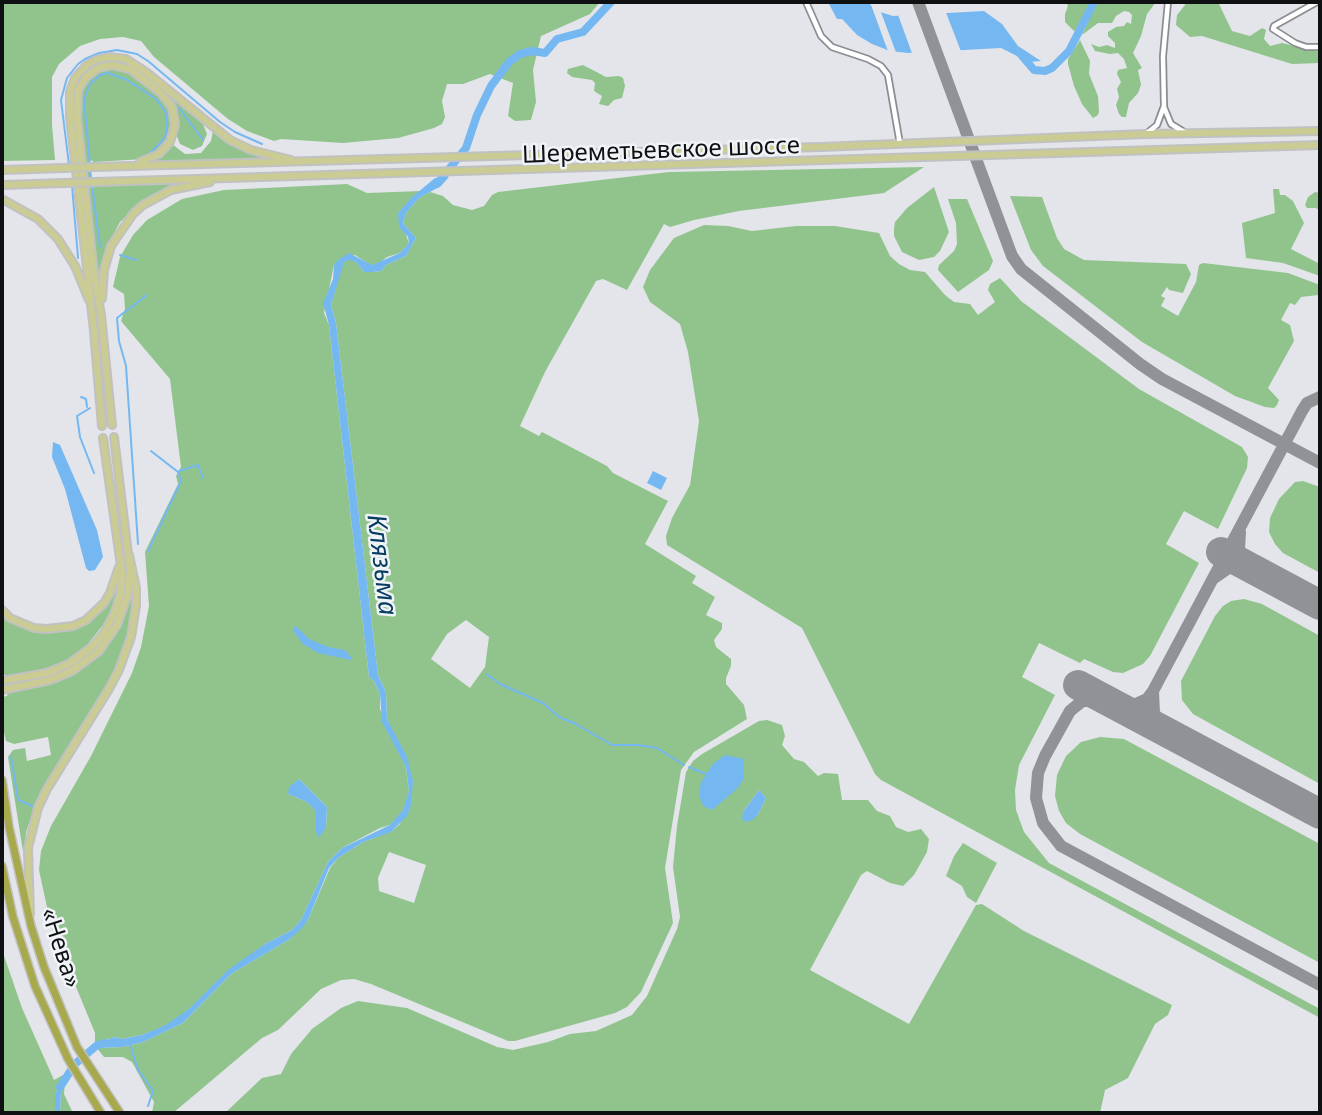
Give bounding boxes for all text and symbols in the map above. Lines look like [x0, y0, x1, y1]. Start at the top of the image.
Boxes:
street label: Шереметьевское шоссе [521, 132, 801, 170]
water label: Клязьма [359, 513, 403, 617]
street label: «Нева» [34, 904, 86, 992]

